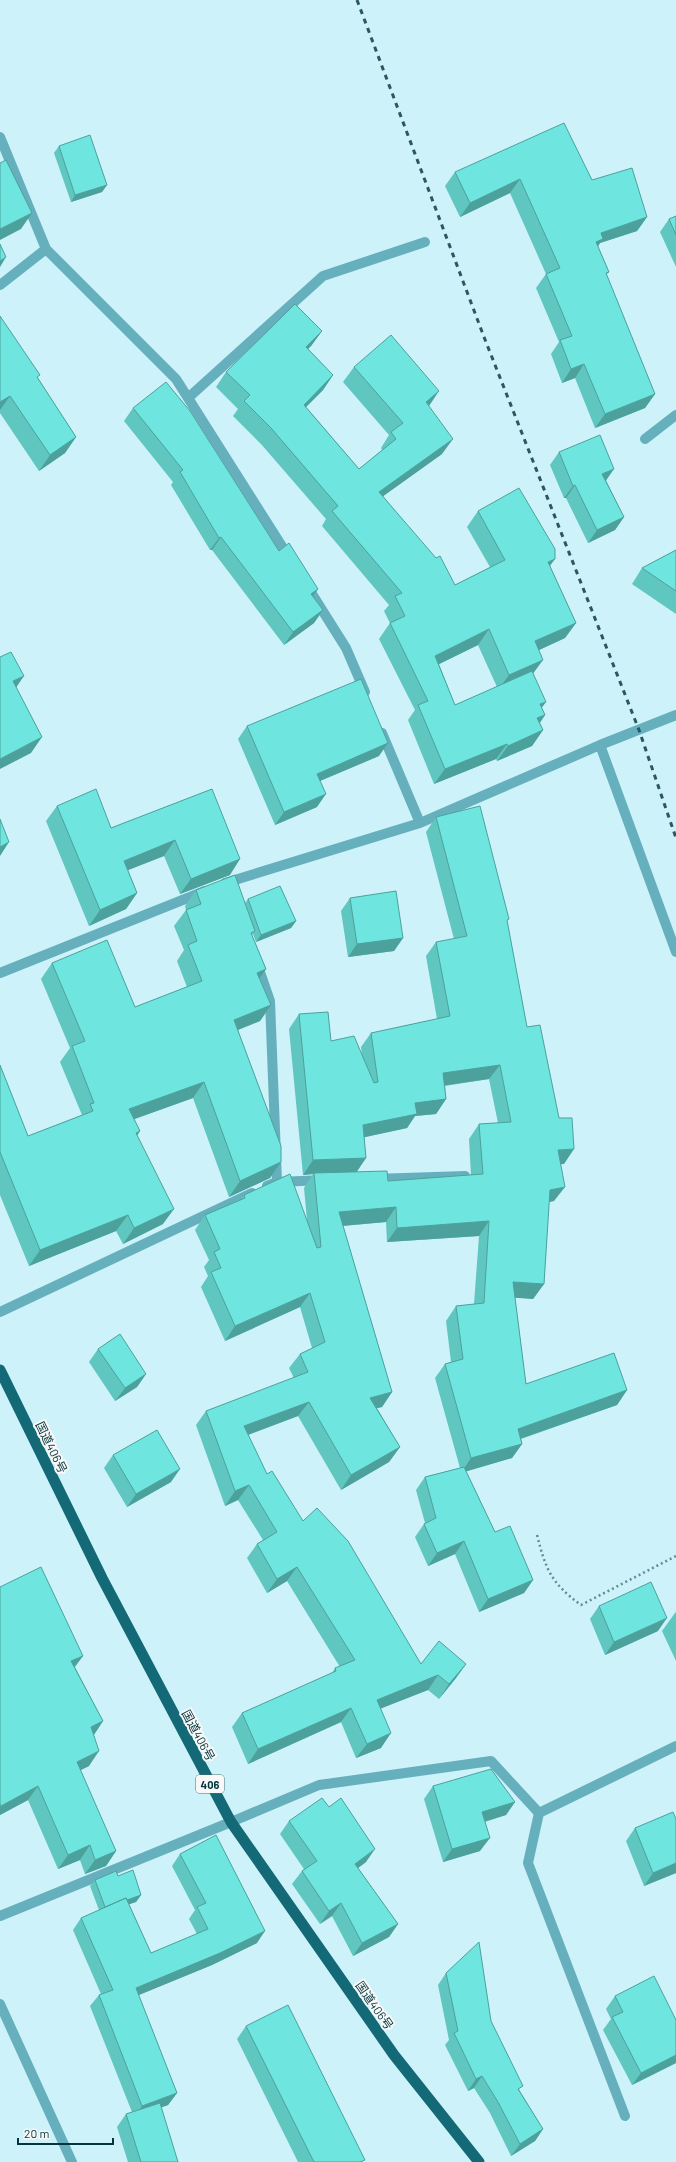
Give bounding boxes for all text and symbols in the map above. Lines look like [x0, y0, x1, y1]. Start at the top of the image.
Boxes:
street label: 国道406号 [34, 1419, 70, 1475]
street label: 国道406号 [180, 1707, 218, 1763]
road number: 406 [196, 1775, 224, 1793]
street label: 国道406号 [353, 1978, 397, 2032]
scale bar [18, 2120, 113, 2146]
text: 20 m [24, 2126, 50, 2140]

